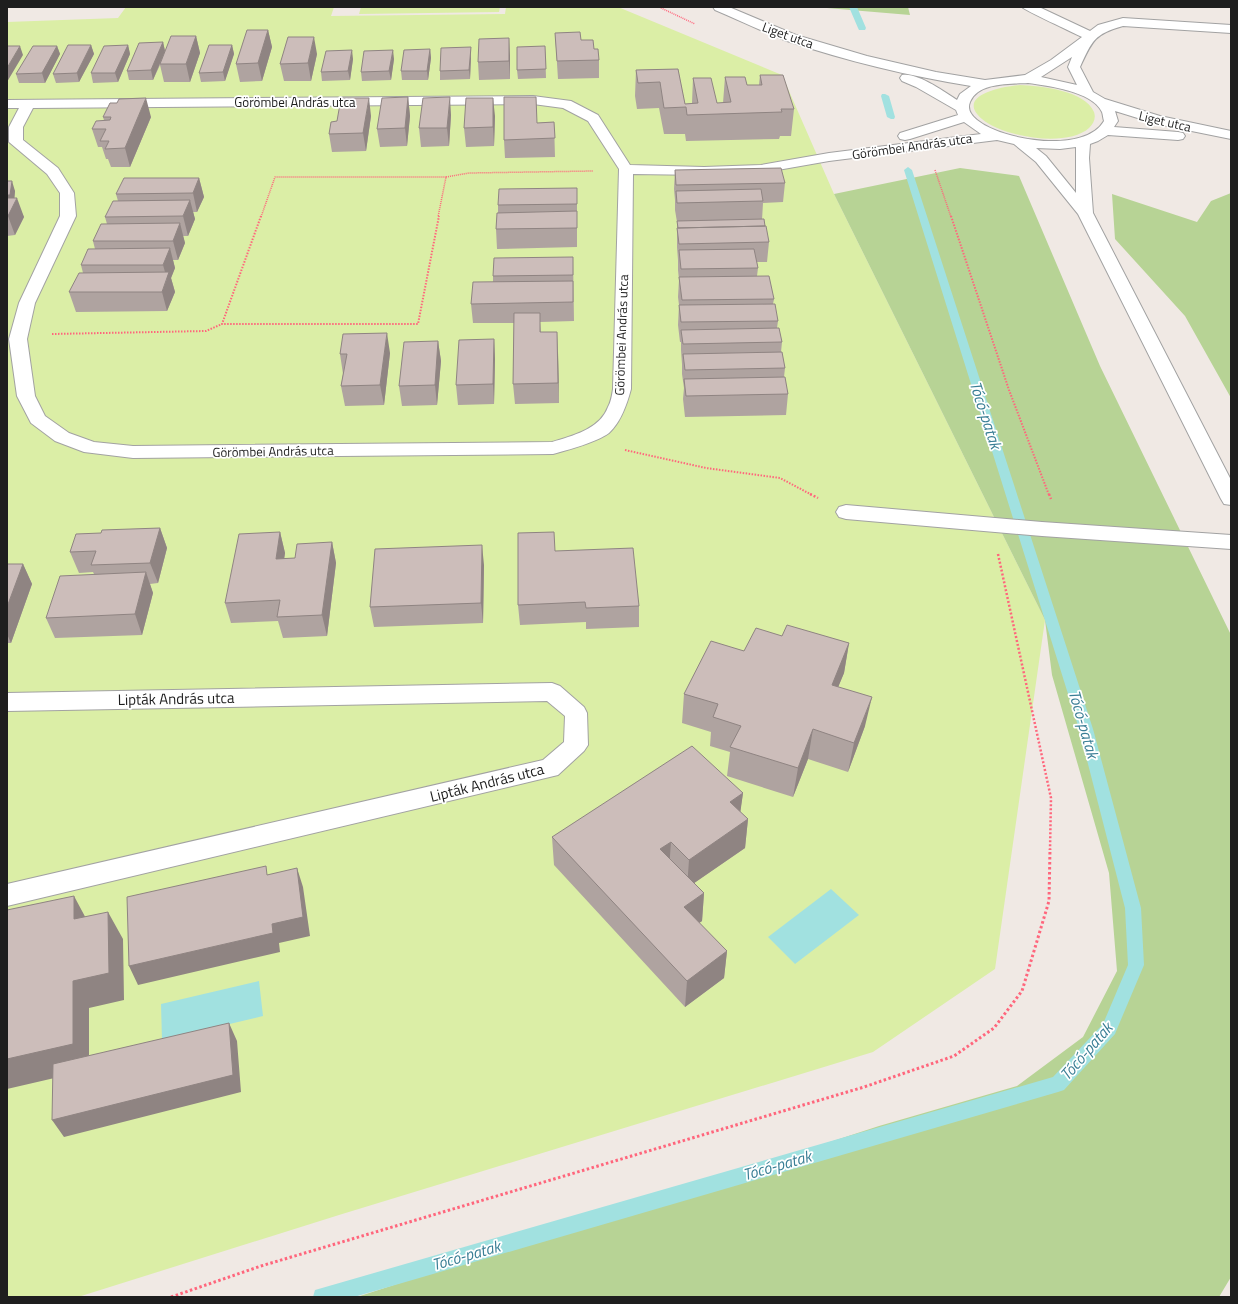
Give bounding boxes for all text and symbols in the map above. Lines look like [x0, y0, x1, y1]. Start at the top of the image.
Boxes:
street label: Liget utca [760, 16, 817, 54]
street label: Görömbei András utca [234, 92, 356, 112]
street label: Liget utca [1137, 105, 1194, 137]
street label: Görömbei András utca [851, 128, 974, 164]
street label: Görömbei András utca [609, 274, 633, 396]
water label: Tócó-patak [964, 378, 1009, 454]
street label: Görömbei András utca [212, 440, 334, 462]
street label: Lipták András utca [117, 686, 235, 711]
water label: Tócó-patak [1063, 687, 1106, 763]
street label: Lipták András utca [427, 757, 547, 808]
water label: Tócó-patak [1054, 1015, 1119, 1085]
water label: Tócó-patak [740, 1143, 816, 1186]
water label: Tócó-patak [429, 1233, 505, 1276]

